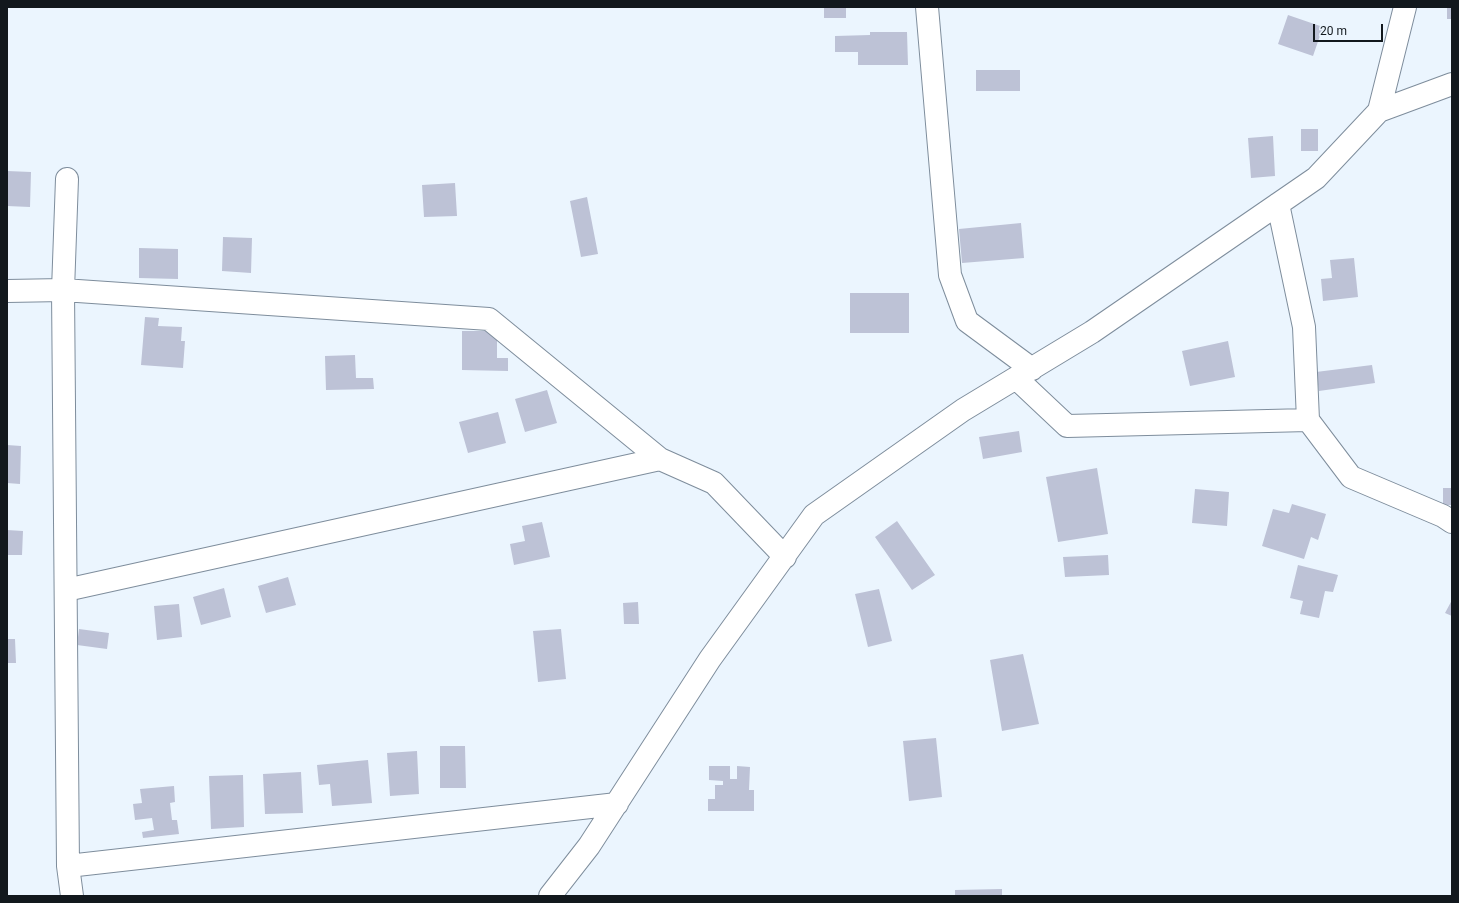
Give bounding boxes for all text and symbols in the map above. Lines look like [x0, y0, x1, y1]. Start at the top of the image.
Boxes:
scale bar [1315, 16, 1385, 42]
text: 20 m [1320, 24, 1347, 38]

